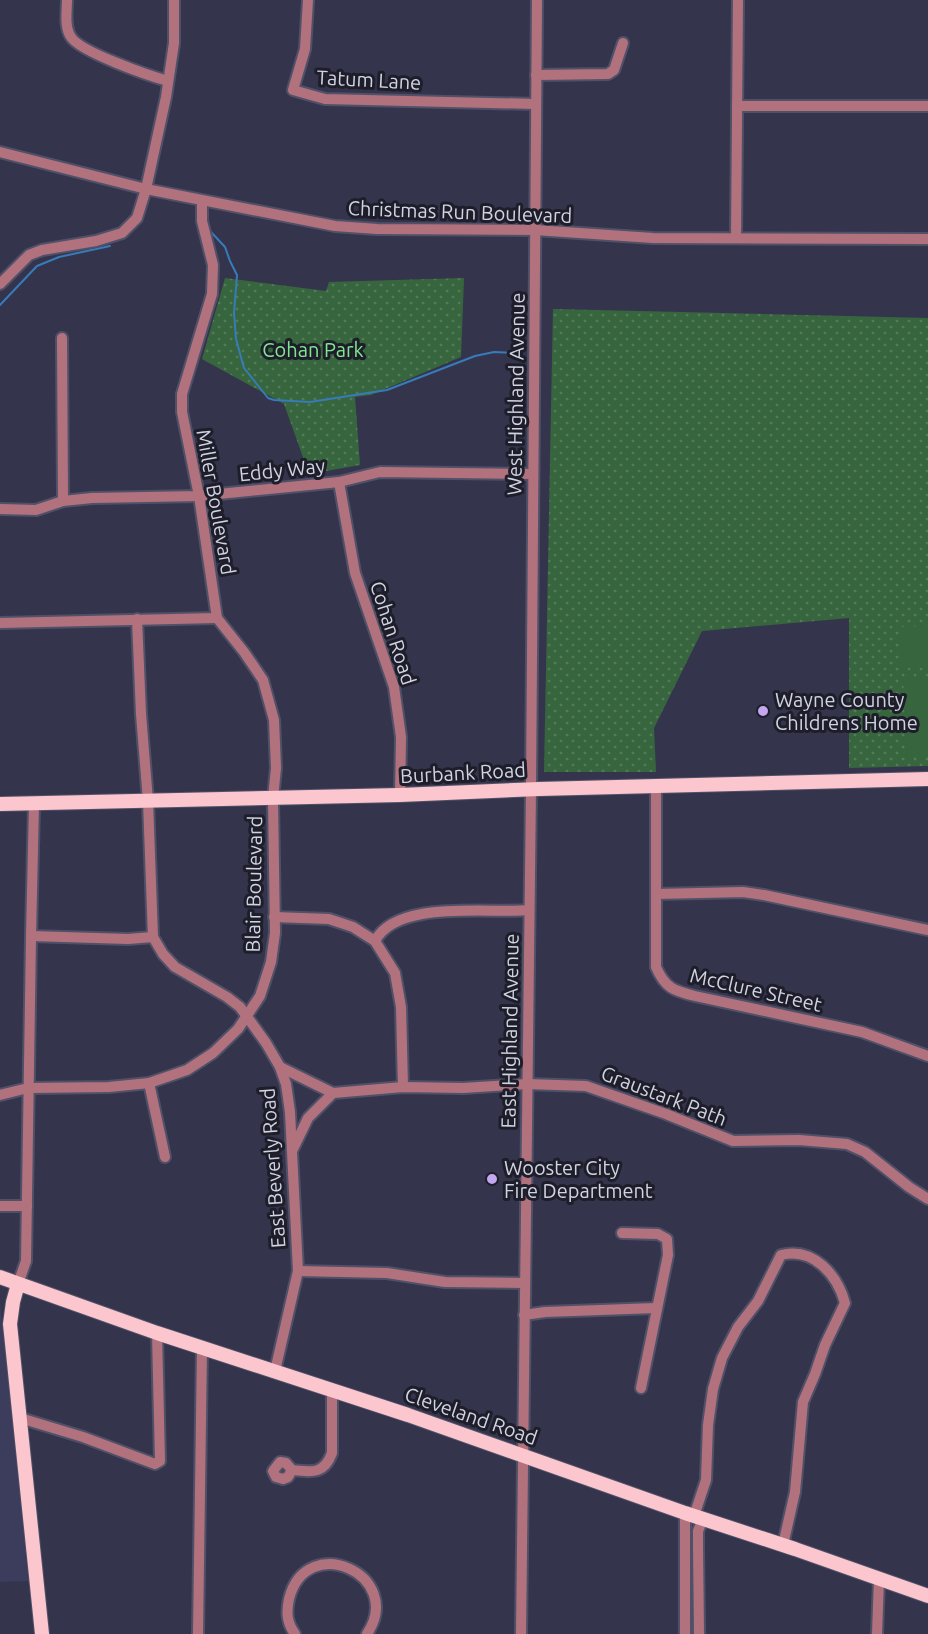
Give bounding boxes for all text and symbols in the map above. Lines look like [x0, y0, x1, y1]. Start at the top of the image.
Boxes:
street label: Tatum Lane [316, 65, 422, 94]
street label: Christmas Run Boulevard [347, 196, 573, 227]
street label: West Highland Avenue [502, 292, 529, 496]
park label: Cohan Park [262, 338, 364, 361]
street label: Miller Boulevard [192, 427, 241, 576]
street label: Eddy Way [238, 453, 327, 485]
street label: Cohan Road [366, 578, 421, 688]
place label: Wayne County Childrens Home [775, 688, 918, 734]
marker: Wayne County Childrens Home [756, 704, 770, 718]
street label: Burbank Road [400, 758, 526, 787]
street label: Blair Boulevard [241, 815, 266, 953]
street label: East Highland Avenue [496, 933, 523, 1129]
street label: McClure Street [688, 963, 824, 1016]
street label: Graustark Path [598, 1061, 730, 1130]
street label: East Beverly Road [255, 1087, 290, 1249]
place label: Wooster City Fire Department [504, 1156, 653, 1202]
marker: Wooster City Fire Department [485, 1172, 499, 1186]
street label: Cleveland Road [402, 1382, 540, 1449]

